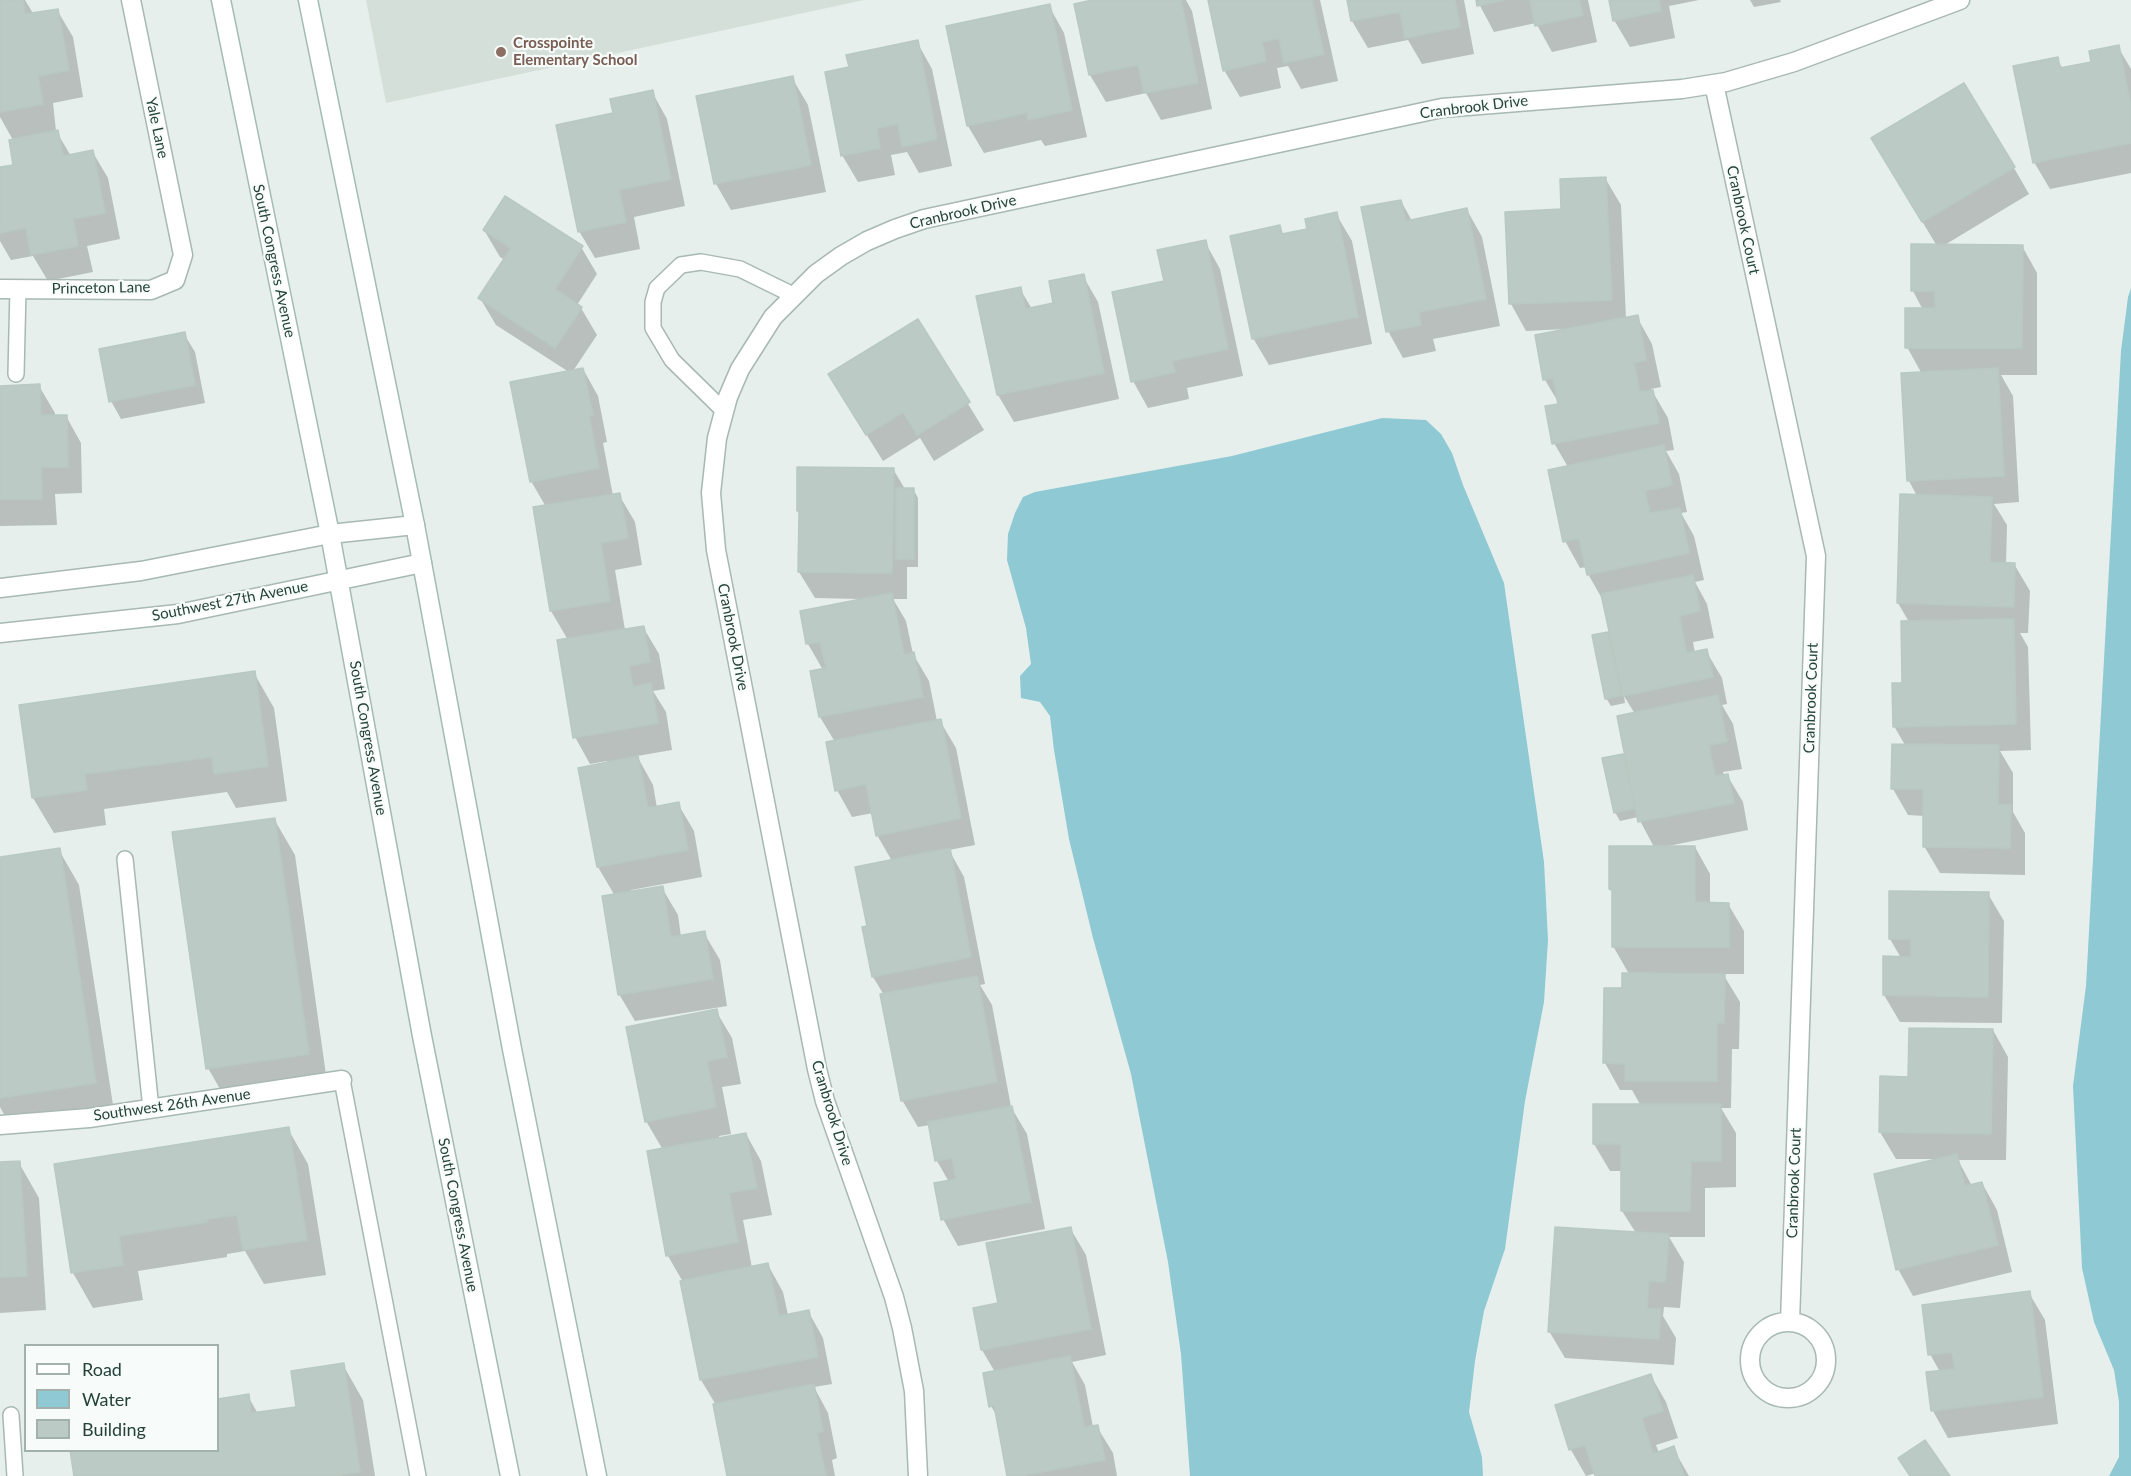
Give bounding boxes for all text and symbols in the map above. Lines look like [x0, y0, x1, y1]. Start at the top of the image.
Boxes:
place label: Crosspointe Elementary School [513, 34, 637, 69]
marker: Crosspointe Elementary School [494, 45, 508, 59]
street label: Cranbrook Drive [1419, 91, 1529, 123]
street label: Yale Lane [142, 96, 172, 160]
street label: Cranbrook Court [1723, 164, 1763, 276]
street label: South Congress Avenue [249, 183, 299, 339]
street label: Cranbrook Drive [908, 191, 1018, 233]
street label: Princeton Lane [52, 278, 150, 298]
street label: Southwest 27th Avenue [150, 577, 310, 625]
street label: Cranbrook Drive [714, 582, 752, 692]
street label: Cranbrook Court [1800, 642, 1822, 754]
street label: South Congress Avenue [346, 659, 390, 817]
street label: Cranbrook Drive [807, 1058, 857, 1168]
street label: Southwest 26th Avenue [92, 1085, 252, 1125]
street label: Cranbrook Court [1783, 1127, 1805, 1239]
street label: South Congress Avenue [434, 1136, 482, 1294]
legend [24, 1344, 219, 1452]
text: Road [82, 1358, 122, 1380]
text: Water [82, 1388, 131, 1410]
text: Building [82, 1418, 146, 1440]

